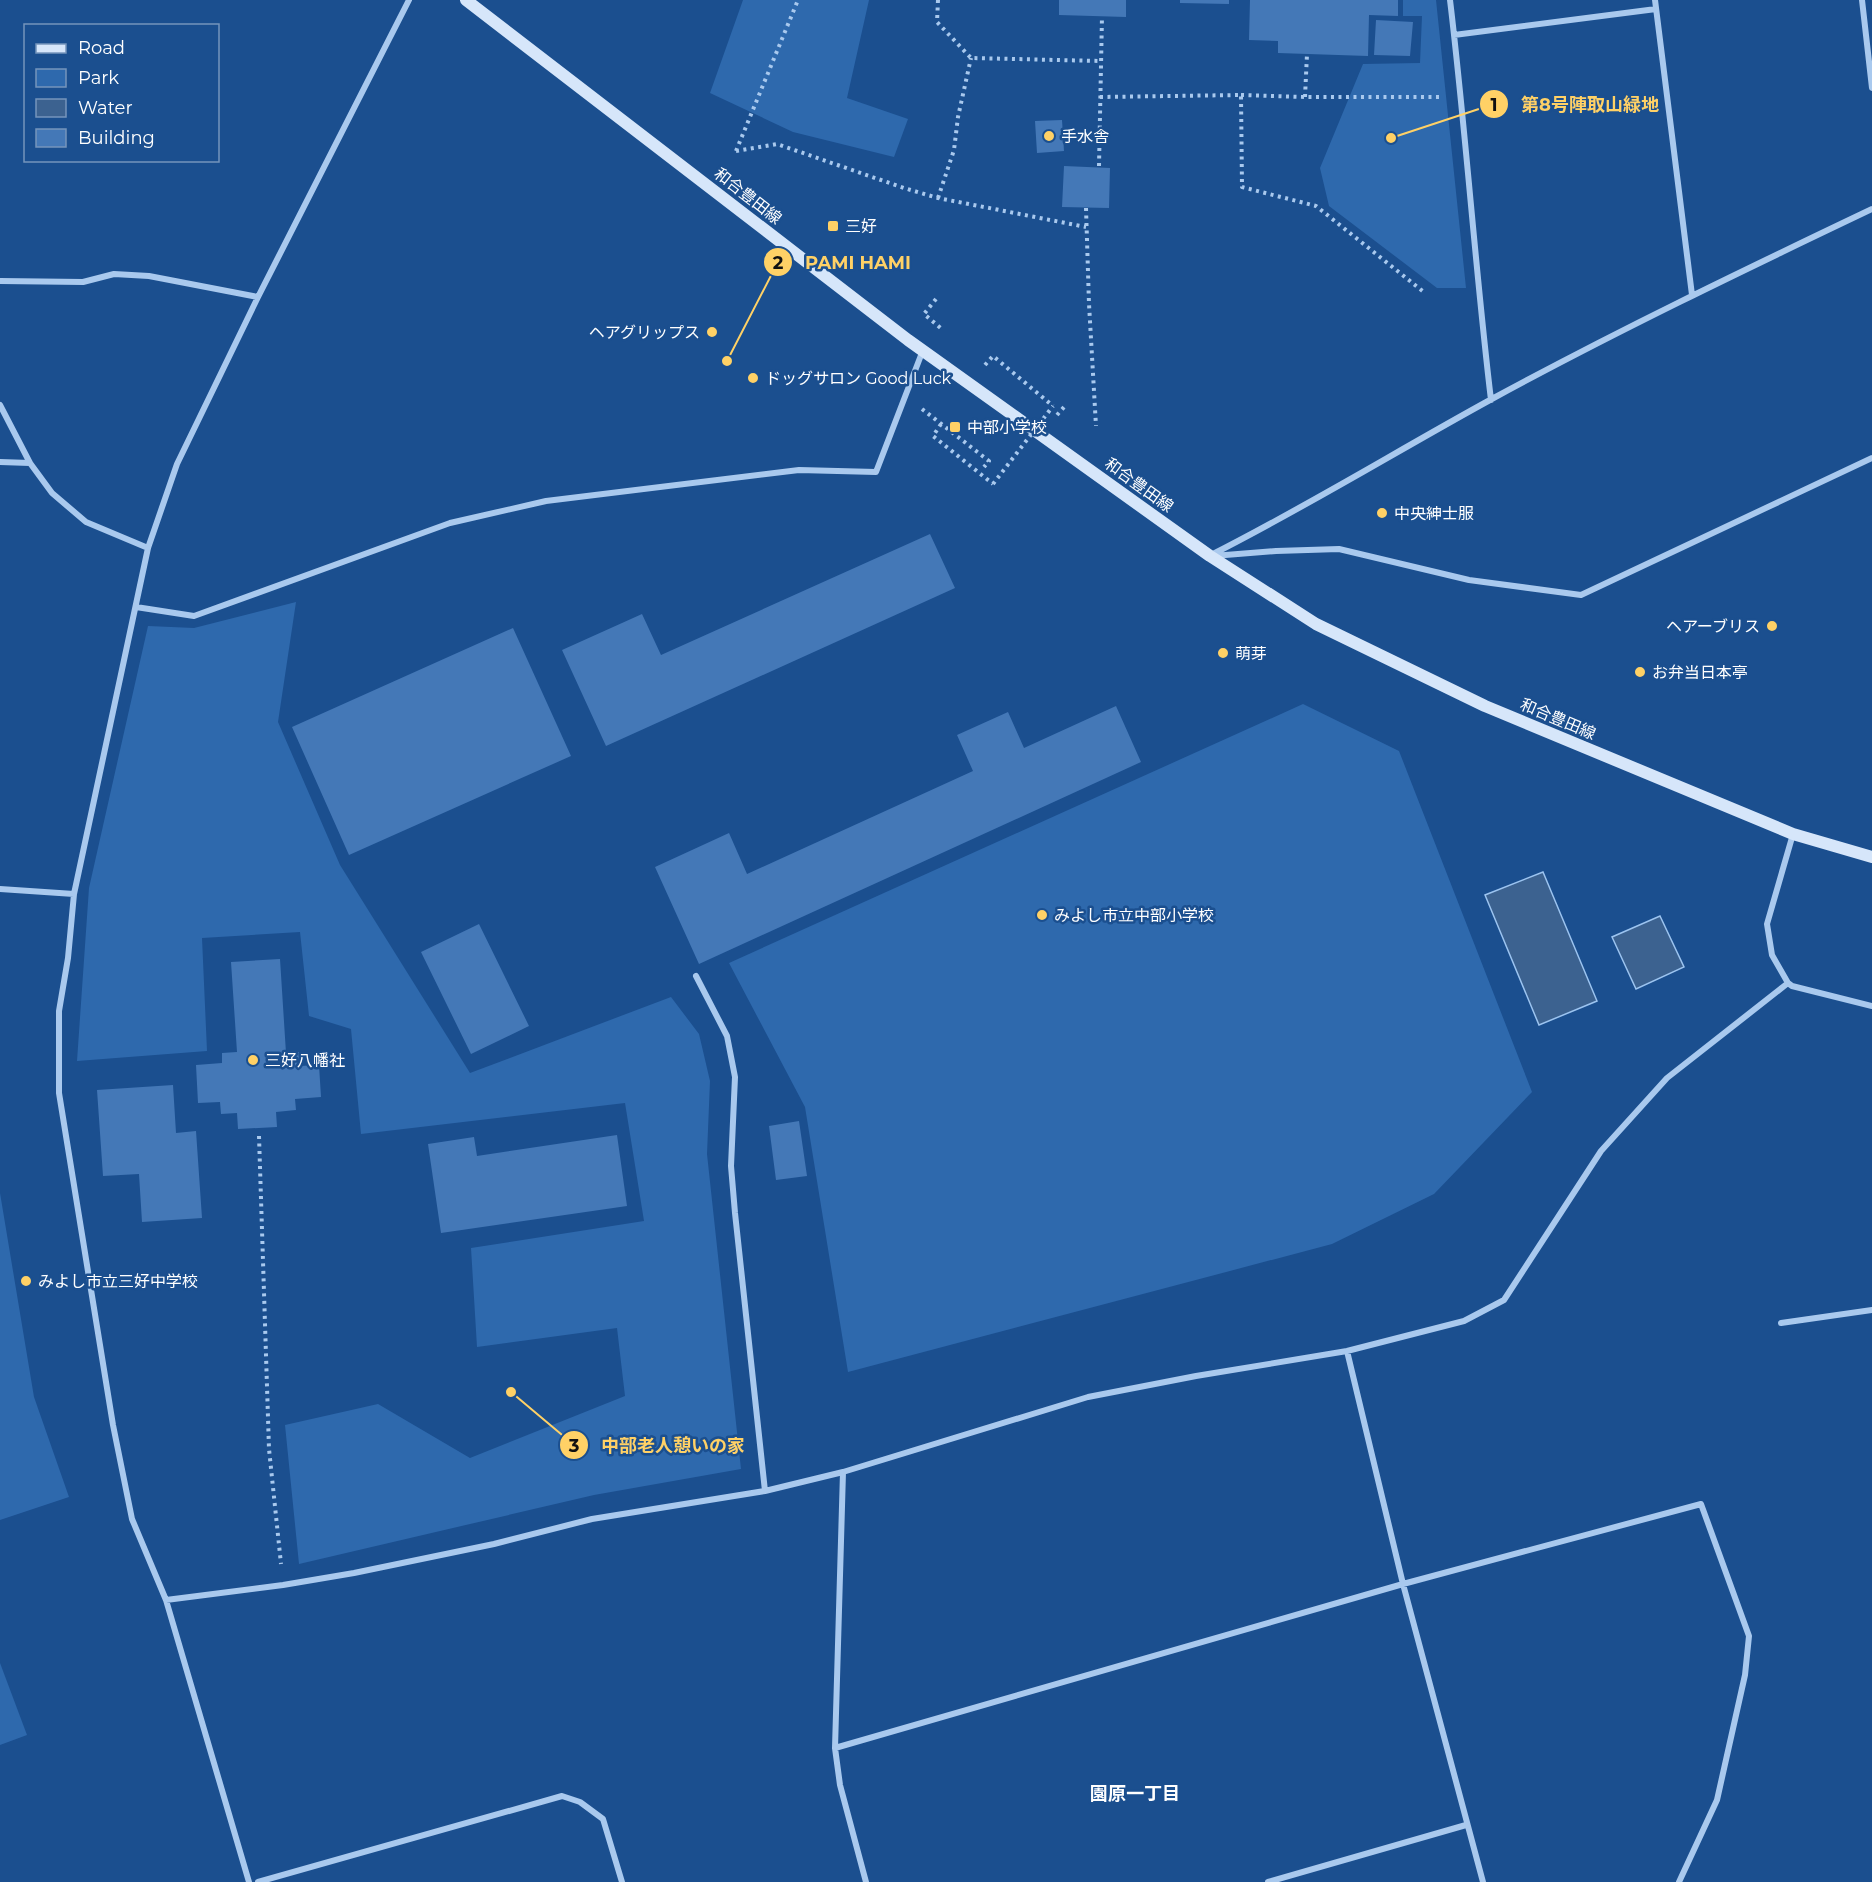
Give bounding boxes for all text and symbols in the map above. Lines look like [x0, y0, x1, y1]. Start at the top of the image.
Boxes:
legend [24, 24, 219, 162]
text: Road [78, 37, 125, 59]
text: Park [78, 67, 119, 89]
callout: 第8号陣取山緑地 [1479, 86, 1671, 122]
text: 1 [1490, 94, 1498, 116]
text: 第8号陣取山緑地 [1521, 94, 1659, 116]
text: Water [78, 97, 133, 119]
text: Building [78, 127, 155, 149]
place label: 手水舎 [1061, 127, 1109, 146]
marker: 手水舎 [1042, 129, 1056, 143]
street label: 和合豊田線 [711, 164, 785, 228]
place label: 三好 [845, 217, 877, 236]
marker: 三好 [826, 219, 840, 233]
callout: PAMI HAMI [763, 244, 923, 280]
text: 2 [773, 252, 784, 274]
text: PAMI HAMI [805, 252, 911, 274]
place label: ヘアグリップス [589, 323, 700, 342]
marker: ヘアグリップス [705, 325, 719, 339]
place label: ドッグサロン Good Luck [765, 369, 952, 388]
marker: ドッグサロン Good Luck [746, 371, 760, 385]
place label: 中部小学校 [967, 418, 1047, 437]
marker: 中部小学校 [948, 420, 962, 434]
street label: 和合豊田線 [1101, 454, 1177, 516]
place label: 中央紳士服 [1394, 504, 1474, 523]
marker: 中央紳士服 [1375, 506, 1389, 520]
place label: ヘアーブリス [1666, 617, 1760, 636]
marker: ヘアーブリス [1765, 619, 1779, 633]
place label: 萌芽 [1235, 644, 1267, 663]
marker: 萌芽 [1216, 646, 1230, 660]
place label: お弁当日本亭 [1652, 663, 1748, 682]
marker: お弁当日本亭 [1633, 665, 1647, 679]
street label: 和合豊田線 [1517, 695, 1599, 743]
place label: みよし市立中部小学校 [1054, 906, 1214, 925]
marker: みよし市立中部小学校 [1035, 908, 1049, 922]
place label: 三好八幡社 [265, 1051, 345, 1070]
marker: 三好八幡社 [246, 1053, 260, 1067]
place label: みよし市立三好中学校 [38, 1272, 198, 1291]
marker: みよし市立三好中学校 [19, 1274, 33, 1288]
callout: 中部老人憩いの家 [559, 1427, 757, 1463]
text: 3 [568, 1435, 580, 1457]
text: 中部老人憩いの家 [601, 1435, 745, 1457]
district label: 園原一丁目 [1090, 1783, 1180, 1805]

